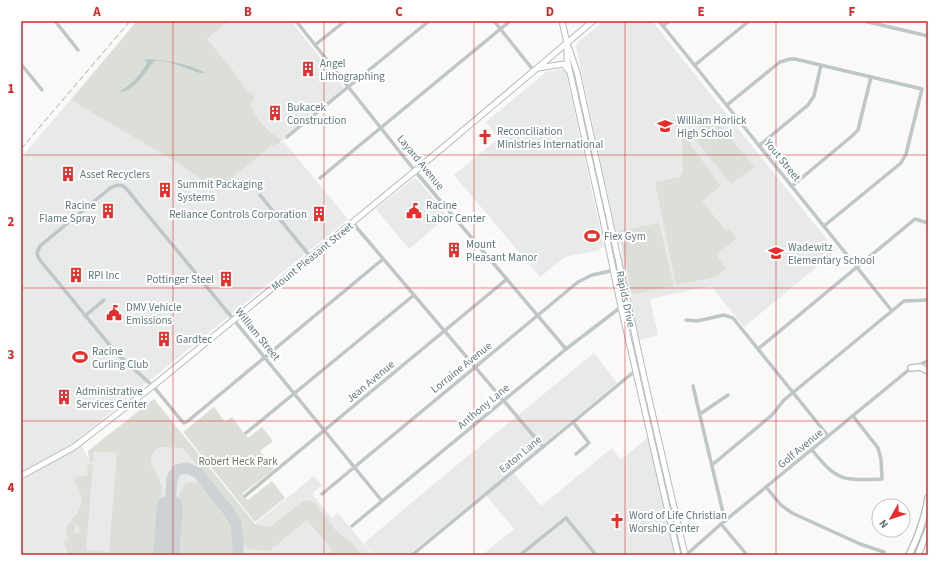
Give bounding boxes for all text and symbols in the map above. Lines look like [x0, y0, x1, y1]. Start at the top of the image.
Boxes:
text: A [92, 3, 101, 21]
text: B [244, 3, 252, 21]
text: C [395, 3, 403, 21]
text: D [546, 3, 554, 21]
text: E [697, 3, 705, 21]
text: F [849, 3, 856, 21]
place label: Angel Lithographing [320, 56, 385, 84]
building icon: Angel Lithographing [299, 60, 317, 78]
text: 1 [8, 80, 15, 98]
place label: Bukacek Construction [287, 100, 346, 128]
building icon: Bukacek Construction [266, 104, 284, 122]
place label: William Horlick High School [677, 113, 747, 141]
school or university icon: William Horlick High School [656, 117, 674, 135]
place label: Reconciliation Ministries International [497, 124, 603, 152]
church icon: Reconciliation Ministries International [476, 128, 494, 146]
street label: Layard Avenue [394, 131, 448, 194]
street label: Yout Street [760, 135, 804, 185]
building icon: Asset Recyclers [59, 165, 77, 183]
place label: Asset Recyclers [80, 167, 151, 182]
place label: Summit Packaging Systems [177, 177, 263, 205]
building icon: Summit Packaging Systems [156, 181, 174, 199]
place label: Racine Flame Spray [39, 198, 97, 226]
place label: Racine Labor Center [426, 198, 486, 226]
building icon: Racine Flame Spray [99, 202, 117, 220]
public building icon: Racine Labor Center [405, 202, 423, 220]
building icon: Reliance Controls Corporation [310, 205, 328, 223]
place label: Reliance Controls Corporation [169, 207, 307, 222]
text: 2 [8, 213, 15, 231]
street label: Mount Pleasant Street [268, 218, 357, 294]
sports icon: Flex Gym [583, 227, 601, 245]
place label: Flex Gym [604, 229, 646, 244]
place label: Mount Pleasant Manor [466, 237, 537, 265]
place label: Wadewitz Elementary School [788, 240, 875, 268]
building icon: Mount Pleasant Manor [445, 241, 463, 259]
school or university icon: Wadewitz Elementary School [767, 244, 785, 262]
building icon: RPI Inc [67, 266, 85, 284]
place label: RPI Inc [88, 268, 120, 283]
building icon: Pottinger Steel [217, 270, 235, 288]
street label: Rapids Drive [612, 270, 639, 329]
place label: Pottinger Steel [147, 272, 214, 287]
place label: DMV Vehicle Emissions [126, 300, 182, 328]
public building icon: DMV Vehicle Emissions [105, 304, 123, 322]
street label: William Street [232, 305, 284, 364]
building icon: Gardtec [155, 330, 173, 348]
place label: Gardtec [176, 332, 212, 347]
street label: Lorraine Avenue [428, 338, 495, 397]
place label: Racine Curling Club [92, 344, 148, 372]
text: 3 [8, 346, 15, 364]
sports icon: Racine Curling Club [71, 348, 89, 366]
street label: Jean Avenue [343, 357, 398, 406]
street label: Anthony Lane [454, 380, 513, 432]
place label: Administrative Services Center [76, 384, 147, 412]
building icon: Administrative Services Center [55, 388, 73, 406]
street label: Golf Avenue [774, 425, 827, 472]
street label: Eaton Lane [496, 432, 545, 477]
park label: Robert Heck Park [198, 454, 278, 469]
text: 4 [8, 479, 15, 497]
north arrow [871, 498, 911, 538]
place label: Word of Life Christian Worship Center [629, 508, 727, 536]
church icon: Word of Life Christian Worship Center [608, 512, 626, 530]
text: N [875, 516, 892, 532]

